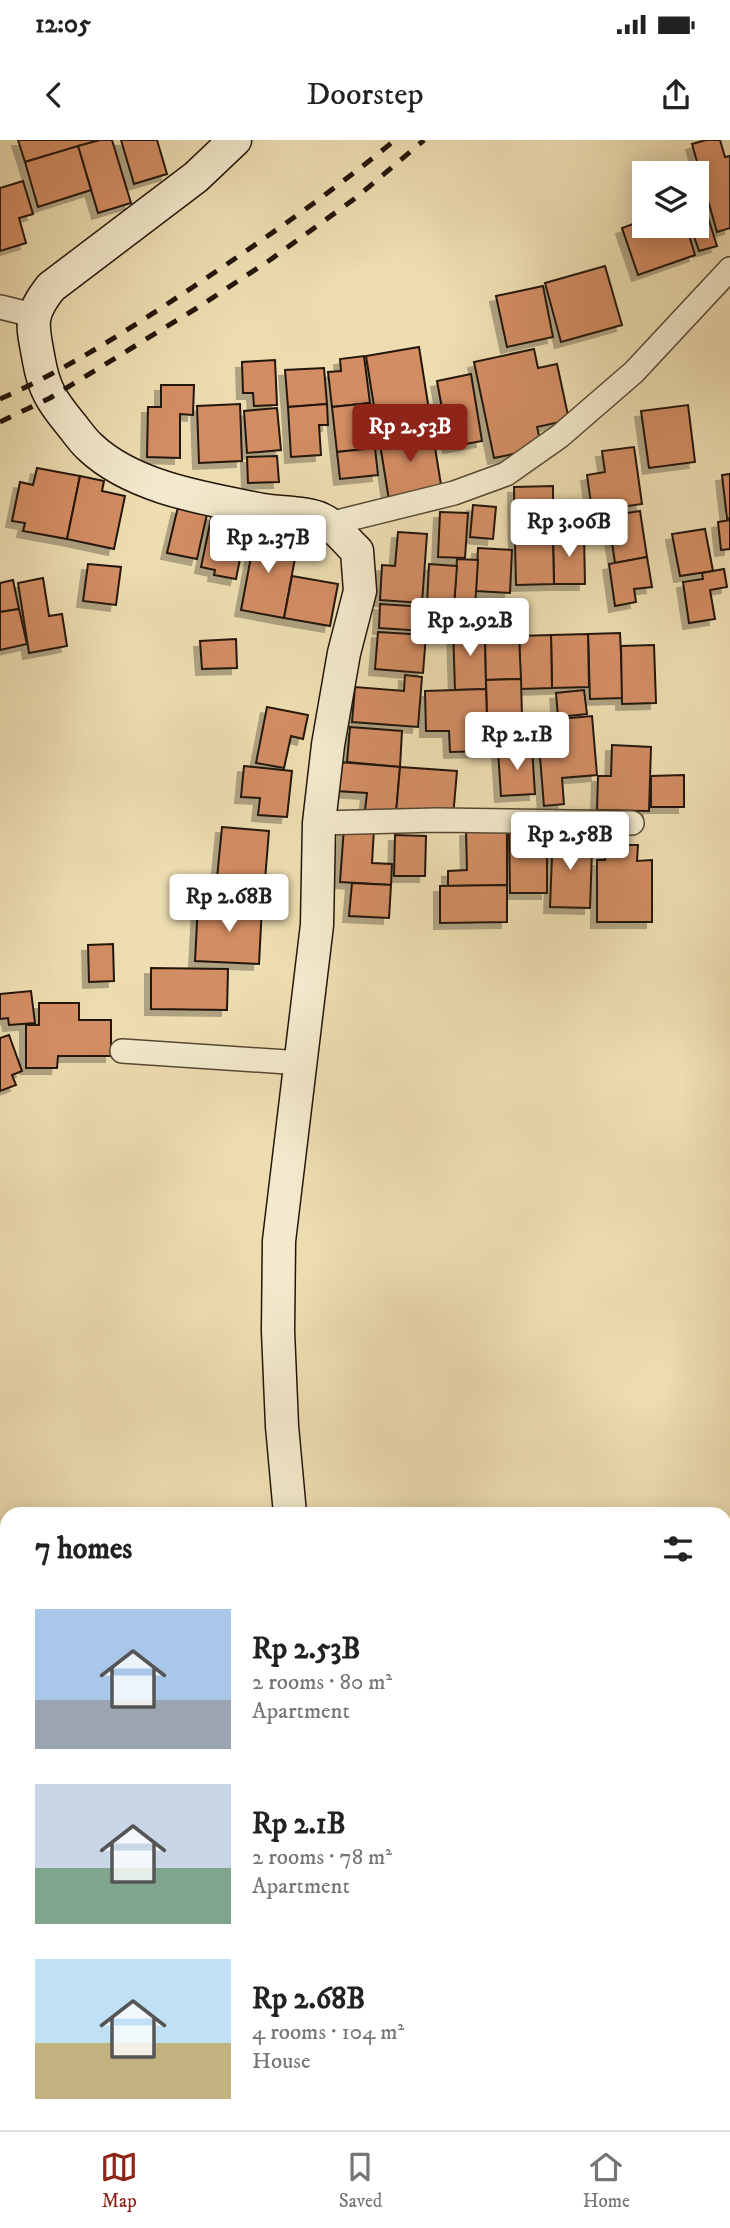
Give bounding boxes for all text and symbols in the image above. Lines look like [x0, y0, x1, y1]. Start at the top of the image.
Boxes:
text: 12:05 [35, 8, 91, 41]
text: Doorstep [306, 75, 424, 115]
icon: back [35, 76, 73, 114]
icon: share [657, 76, 695, 114]
map controls [632, 161, 709, 238]
button: layers [632, 161, 709, 238]
pin: Rp 2.53B [338, 404, 482, 464]
text: Rp 2.53B [368, 412, 452, 441]
pin: Rp 3.06B [497, 500, 641, 559]
text: Rp 3.06B [527, 507, 611, 536]
pin: Rp 2.37B [196, 516, 340, 575]
text: Rp 2.37B [226, 523, 310, 552]
pin: Rp 2.92B [398, 598, 542, 658]
text: Rp 2.92B [427, 606, 513, 635]
pin: Rp 2.1B [452, 712, 582, 772]
text: Rp 2.1B [481, 720, 553, 749]
pin: Rp 2.58B [498, 812, 642, 872]
text: Rp 2.58B [527, 820, 613, 849]
pin: Rp 2.68B [157, 874, 301, 934]
text: Rp 2.68B [186, 882, 272, 911]
icon: filters [659, 1530, 697, 1568]
text: 7 homes [35, 1531, 132, 1568]
text: Rp 2.53B [252, 1631, 360, 1668]
icon: home [91, 1637, 175, 1721]
text: 2 rooms · 80 m² [252, 1668, 392, 1697]
text: Apartment [252, 1697, 350, 1726]
text: Rp 2.1B [252, 1806, 346, 1843]
icon: home [91, 1812, 175, 1896]
text: 2 rooms · 78 m² [252, 1843, 392, 1872]
text: Apartment [252, 1872, 350, 1901]
text: Rp 2.68B [252, 1981, 365, 2018]
icon: home [91, 1987, 175, 2071]
text: 4 rooms · 104 m² [252, 2018, 404, 2047]
text: House [252, 2047, 310, 2076]
tab: Map [100, 2148, 138, 2213]
tab: Saved [339, 2148, 382, 2213]
tab: Home [583, 2148, 630, 2213]

